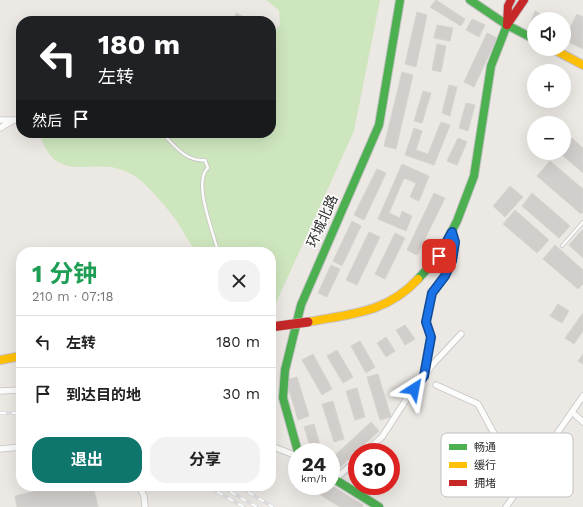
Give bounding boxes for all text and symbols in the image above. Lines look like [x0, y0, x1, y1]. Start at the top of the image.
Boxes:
map controls [527, 12, 571, 160]
button: sound [527, 12, 571, 56]
text: 180 m [98, 28, 180, 61]
icon: left [32, 32, 84, 84]
button: + [527, 64, 571, 108]
text: 左转 [98, 66, 134, 87]
icon: arrive [70, 108, 92, 130]
text: 然后 [32, 112, 62, 130]
button: − [527, 116, 571, 160]
street label: 环城北路 [303, 192, 341, 250]
pin [422, 239, 456, 273]
icon: arrive [428, 245, 450, 267]
text: 1 分钟 [32, 260, 97, 288]
button: close [218, 260, 260, 302]
text: 210 m · 07:18 [32, 289, 113, 304]
icon: left [32, 331, 54, 353]
text: 180 m [216, 333, 260, 351]
text: 左转 [66, 334, 96, 352]
position arrow [393, 368, 435, 410]
icon: arrive [32, 383, 54, 405]
text: 30 m [223, 385, 260, 403]
text: 到达目的地 [66, 386, 141, 404]
legend [441, 433, 573, 497]
button: 退出 [32, 437, 142, 483]
button: 分享 [150, 437, 260, 483]
text: 畅通 [474, 441, 496, 454]
speed limit sign: 30 [348, 443, 400, 495]
text: 24 [302, 452, 326, 476]
text: 缓行 [474, 459, 496, 472]
text: km/h [301, 473, 327, 484]
text: 拥堵 [474, 477, 496, 490]

